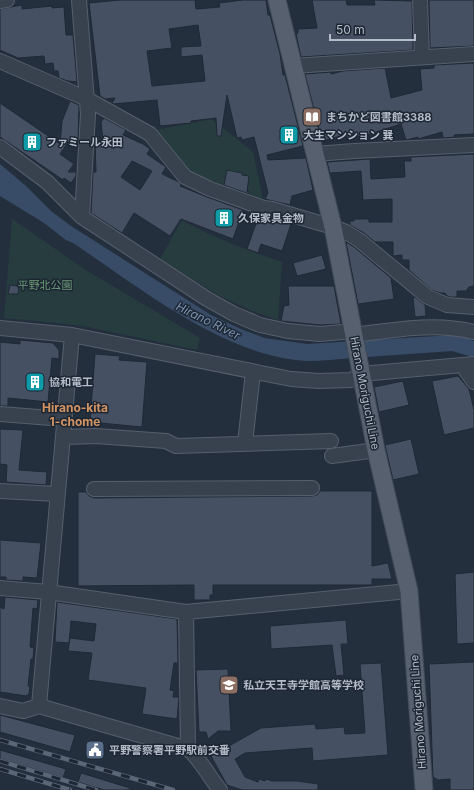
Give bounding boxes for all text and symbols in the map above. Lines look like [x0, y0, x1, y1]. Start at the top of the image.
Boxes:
scale bar [330, 16, 415, 42]
text: 50 m [336, 22, 365, 37]
library icon: まちかど図書館3388 [301, 106, 323, 128]
place label: まちかど図書館3388 [326, 110, 432, 124]
building icon: 大生マンション 巽 [278, 124, 300, 146]
place label: 大生マンション 巽 [303, 128, 394, 142]
building icon: ファミール永田 [21, 131, 43, 153]
place label: ファミール永田 [46, 135, 123, 149]
building icon: 久保家具金物 [213, 207, 235, 229]
place label: 久保家具金物 [238, 211, 304, 225]
park label: 平野北公園 [18, 278, 73, 292]
water label: Hirano River [174, 299, 243, 343]
street label: Hirano Moriguchi Line [347, 335, 383, 451]
building icon: 協和電工 [24, 371, 46, 393]
place label: 協和電工 [49, 375, 93, 389]
district label: Hirano-kita 1-chome [42, 400, 108, 429]
street label: Hirano Moriguchi Line [407, 654, 429, 770]
school or university icon: 私立天王寺学館高等学校 [218, 674, 240, 696]
place label: 私立天王寺学館高等学校 [243, 678, 364, 692]
public building icon: 平野警察署平野駅前交番 [84, 739, 106, 761]
place label: 平野警察署平野駅前交番 [109, 743, 230, 757]

